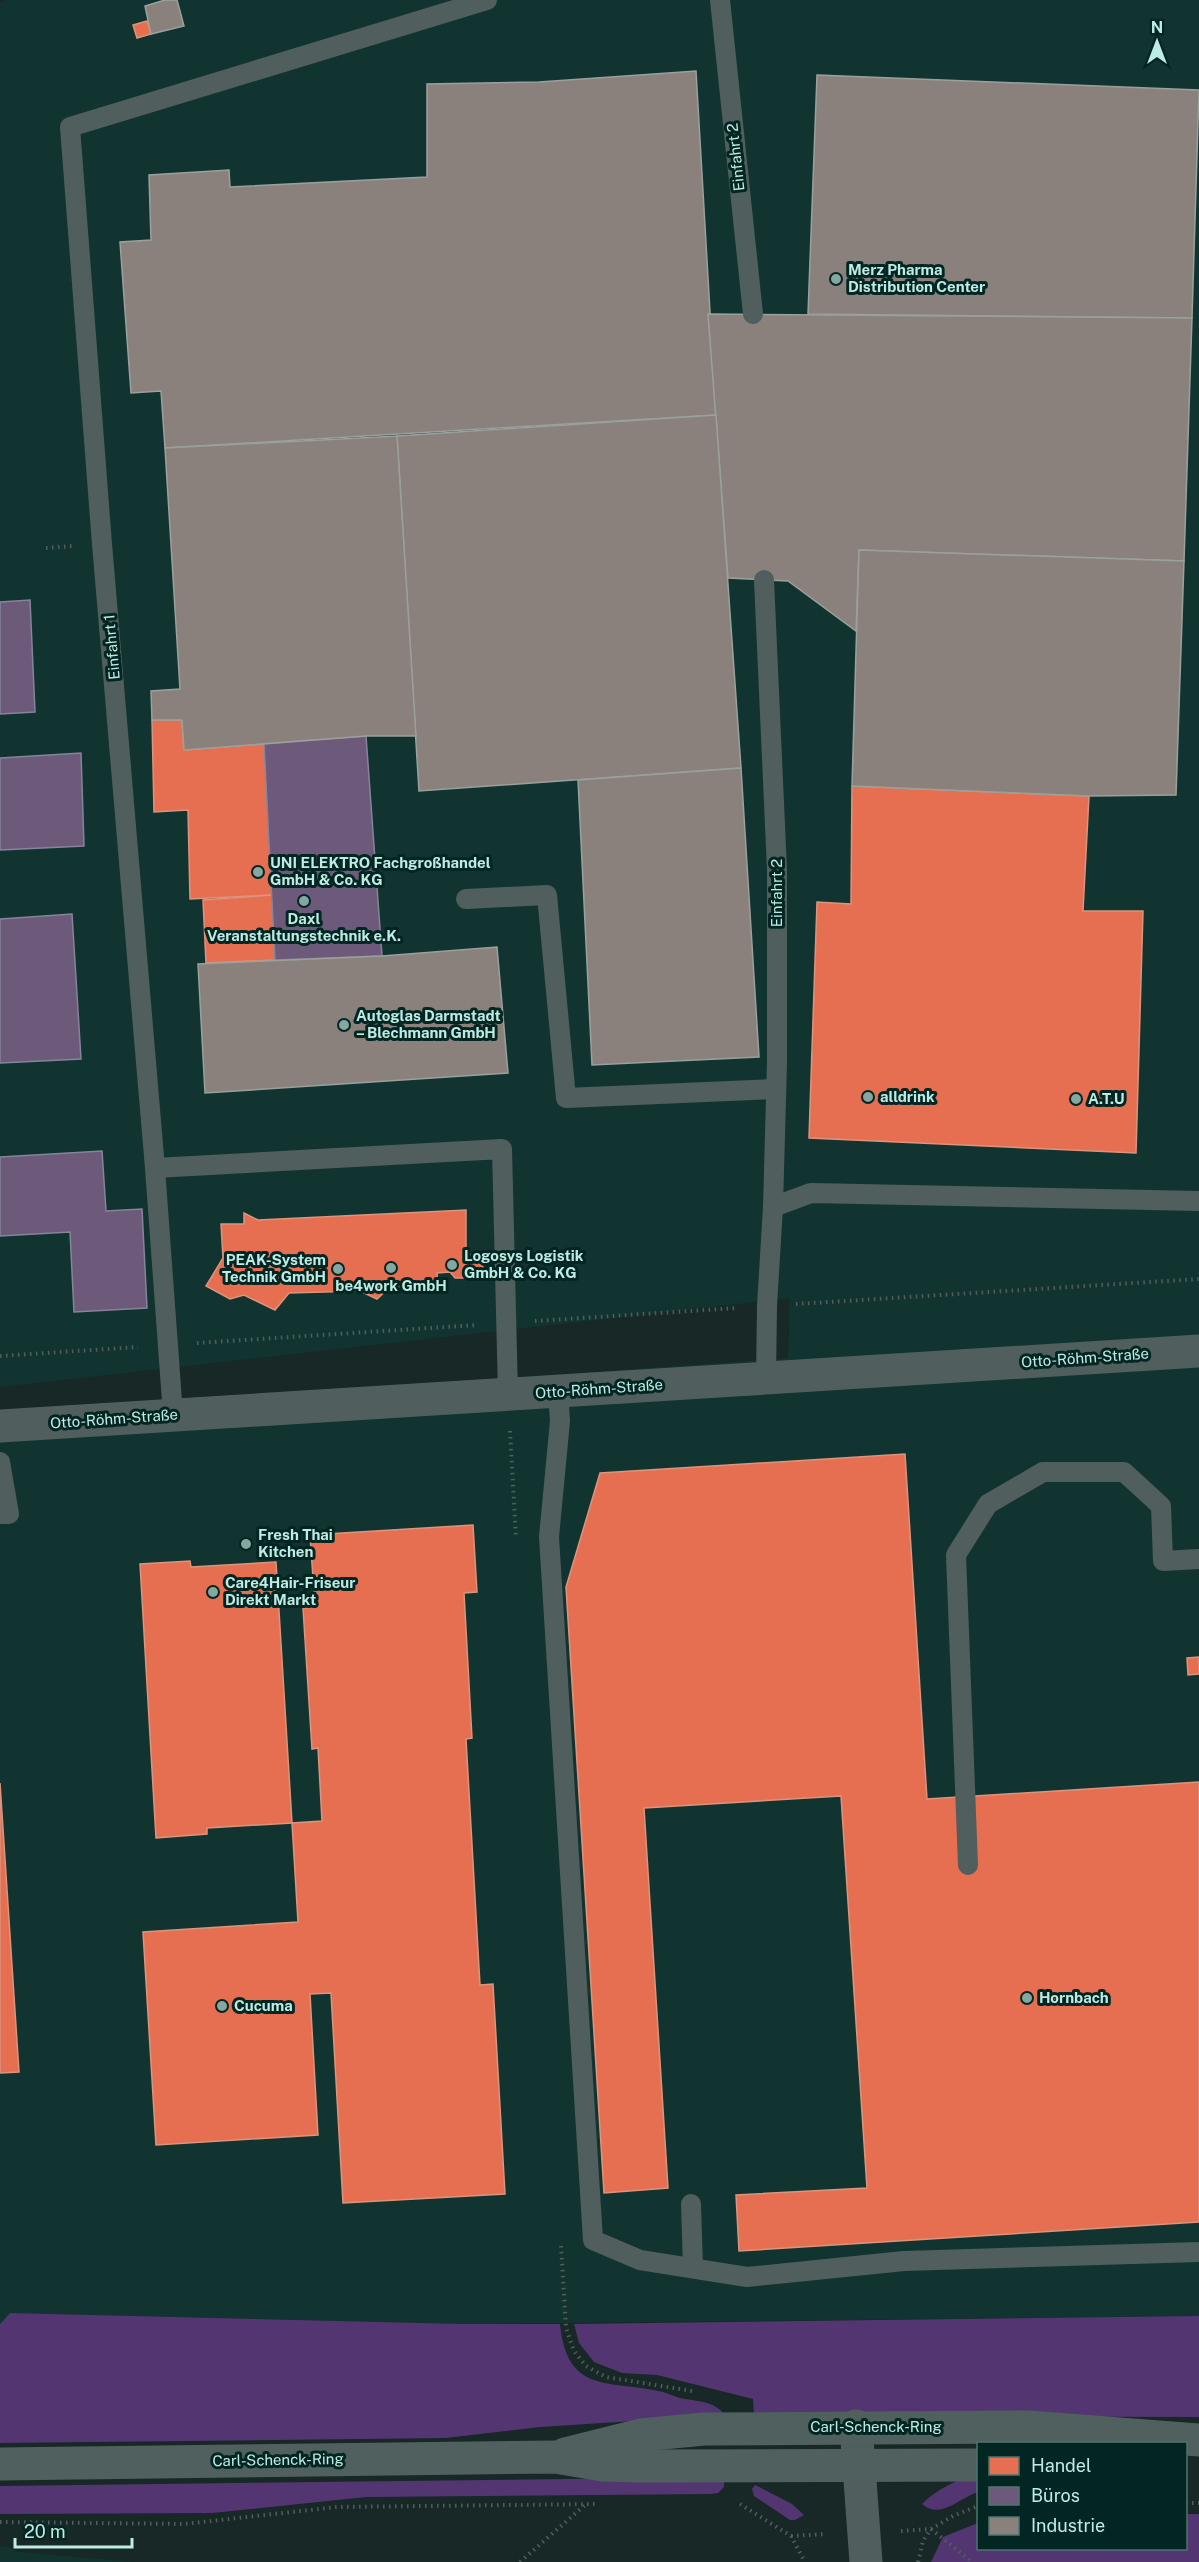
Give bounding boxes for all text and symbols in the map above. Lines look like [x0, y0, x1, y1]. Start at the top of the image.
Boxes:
north arrow [1127, 12, 1187, 72]
text: N [1151, 18, 1163, 37]
street label: Einfahrt 2 [723, 122, 748, 192]
place label: Merz Pharma Distribution Center [848, 261, 985, 295]
marker: Merz Pharma Distribution Center [829, 272, 843, 286]
street label: Einfahrt 1 [100, 614, 123, 680]
place label: UNI ELEKTRO Fachgroßhandel GmbH & Co. KG [270, 854, 491, 888]
street label: Einfahrt 2 [768, 859, 785, 927]
marker: UNI ELEKTRO Fachgroßhandel GmbH & Co. KG [251, 865, 265, 879]
marker: Daxl Veranstaltungstechnik e.K. [297, 894, 311, 908]
place label: Daxl Veranstaltungstechnik e.K. [207, 910, 401, 944]
place label: Autoglas Darmstadt – Blechmann GmbH [356, 1007, 501, 1041]
marker: Autoglas Darmstadt – Blechmann GmbH [337, 1018, 351, 1032]
place label: alldrink [880, 1088, 935, 1105]
marker: alldrink [861, 1090, 875, 1104]
place label: A.T.U [1088, 1090, 1125, 1107]
marker: A.T.U [1069, 1092, 1083, 1106]
place label: Logosys Logistik GmbH & Co. KG [464, 1247, 584, 1281]
place label: PEAK-System Technik GmbH [222, 1251, 326, 1285]
marker: Logosys Logistik GmbH & Co. KG [445, 1258, 459, 1272]
marker: be4work GmbH [384, 1261, 398, 1275]
marker: PEAK-System Technik GmbH [331, 1262, 345, 1276]
place label: be4work GmbH [335, 1277, 447, 1294]
street label: Otto-Röhm-Straße [1020, 1345, 1149, 1370]
street label: Otto-Röhm-Straße [534, 1376, 663, 1401]
street label: Otto-Röhm-Straße [49, 1406, 178, 1431]
place label: Fresh Thai Kitchen [258, 1526, 333, 1560]
marker: Fresh Thai Kitchen [239, 1537, 253, 1551]
place label: Care4Hair-Friseur Direkt Markt [225, 1574, 356, 1608]
marker: Care4Hair-Friseur Direkt Markt [206, 1585, 220, 1599]
place label: Hornbach [1039, 1989, 1109, 2006]
marker: Hornbach [1020, 1991, 1034, 2005]
place label: Cucuma [234, 1997, 293, 2014]
marker: Cucuma [215, 1999, 229, 2013]
street label: Carl-Schenck-Ring [810, 2418, 942, 2435]
legend [977, 2442, 1187, 2550]
street label: Carl-Schenck-Ring [212, 2450, 344, 2469]
text: Handel [1031, 2455, 1091, 2476]
text: Büros [1031, 2485, 1080, 2506]
scale bar [15, 2511, 132, 2549]
text: Industrie [1031, 2515, 1105, 2536]
text: 20 m [24, 2521, 66, 2542]

